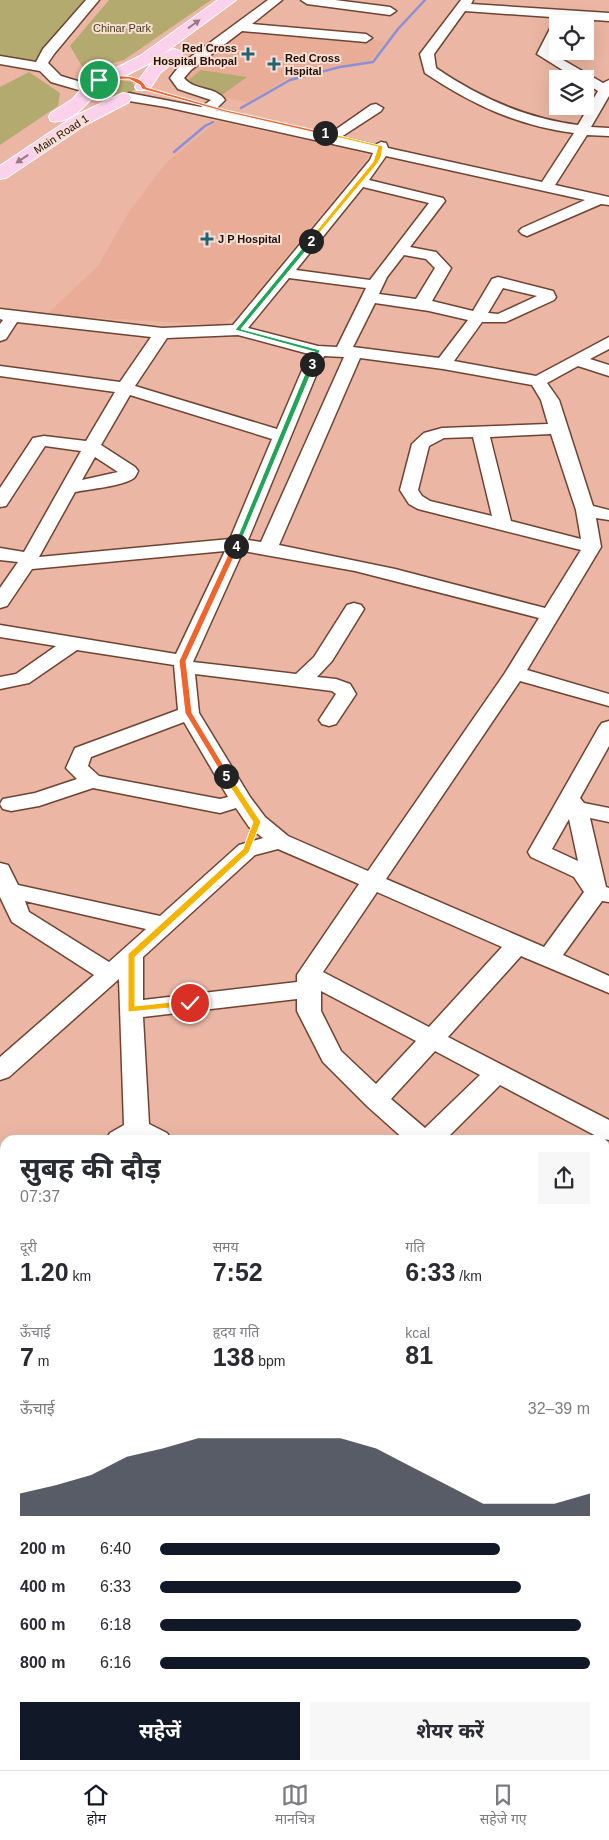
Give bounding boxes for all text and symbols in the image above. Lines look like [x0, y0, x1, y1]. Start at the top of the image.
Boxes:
map controls [549, 15, 594, 115]
button: locate [549, 15, 594, 60]
one-way arrow [187, 19, 201, 29]
park label: Chinar Park [93, 22, 152, 34]
place label: Red Cross Hospital Bhopal [153, 42, 237, 67]
marker: Red Cross Hospital Bhopal [241, 47, 255, 61]
place label: Red Cross Hspital [285, 52, 340, 77]
marker: Red Cross Hspital [267, 57, 281, 71]
pin [78, 59, 120, 101]
icon: arrive [85, 66, 113, 94]
button: layers [549, 70, 594, 115]
street label: Main Road 1 [32, 112, 90, 156]
pin: 1 [312, 120, 338, 146]
text: 1 [322, 125, 329, 141]
one-way arrow [15, 154, 29, 164]
pin: 2 [298, 228, 324, 254]
marker: J P Hospital [200, 232, 214, 246]
place label: J P Hospital [218, 233, 281, 245]
text: 2 [308, 233, 315, 249]
pin: 3 [300, 352, 324, 376]
text: 3 [309, 356, 316, 372]
pin: 4 [224, 534, 248, 558]
text: 4 [233, 538, 240, 554]
pin: 5 [214, 764, 238, 788]
text: 5 [223, 768, 230, 784]
pin [169, 982, 211, 1024]
icon: check [176, 989, 204, 1017]
button: share [538, 1152, 590, 1204]
text: सुबह की दौड़ [20, 1153, 161, 1184]
text: 07:37 [20, 1188, 60, 1205]
text: दूरी [20, 1239, 37, 1255]
text: समय [213, 1239, 239, 1255]
text: गति [405, 1239, 425, 1255]
text: 1.20 [20, 1258, 69, 1286]
text: 7:52 [213, 1258, 263, 1286]
text: 6:33 [405, 1258, 455, 1286]
text: km [69, 1268, 91, 1284]
text: /km [455, 1268, 482, 1284]
text: ऊँचाई [20, 1324, 50, 1340]
text: हृदय गति [213, 1324, 259, 1340]
text: kcal [405, 1325, 430, 1341]
text: 81 [405, 1341, 433, 1369]
text: 7 [20, 1343, 34, 1371]
text: 138 [213, 1343, 254, 1371]
text: m [34, 1353, 49, 1369]
text: bpm [254, 1353, 286, 1369]
text: ऊँचाई [20, 1400, 55, 1417]
text: 32–39 m [528, 1400, 590, 1417]
text: 200 m [20, 1540, 65, 1557]
text: 6:40 [100, 1540, 131, 1557]
text: 400 m [20, 1578, 65, 1595]
text: 6:33 [100, 1578, 131, 1595]
text: 600 m [20, 1616, 65, 1633]
text: 6:18 [100, 1616, 131, 1633]
text: 800 m [20, 1654, 65, 1671]
text: 6:16 [100, 1654, 131, 1671]
button: सहेजें [20, 1702, 300, 1760]
button: शेयर करें [310, 1702, 590, 1760]
tab: होम [82, 1781, 110, 1830]
tab: मानचित्र [275, 1781, 315, 1830]
tab: सहेजे गए [480, 1781, 527, 1830]

